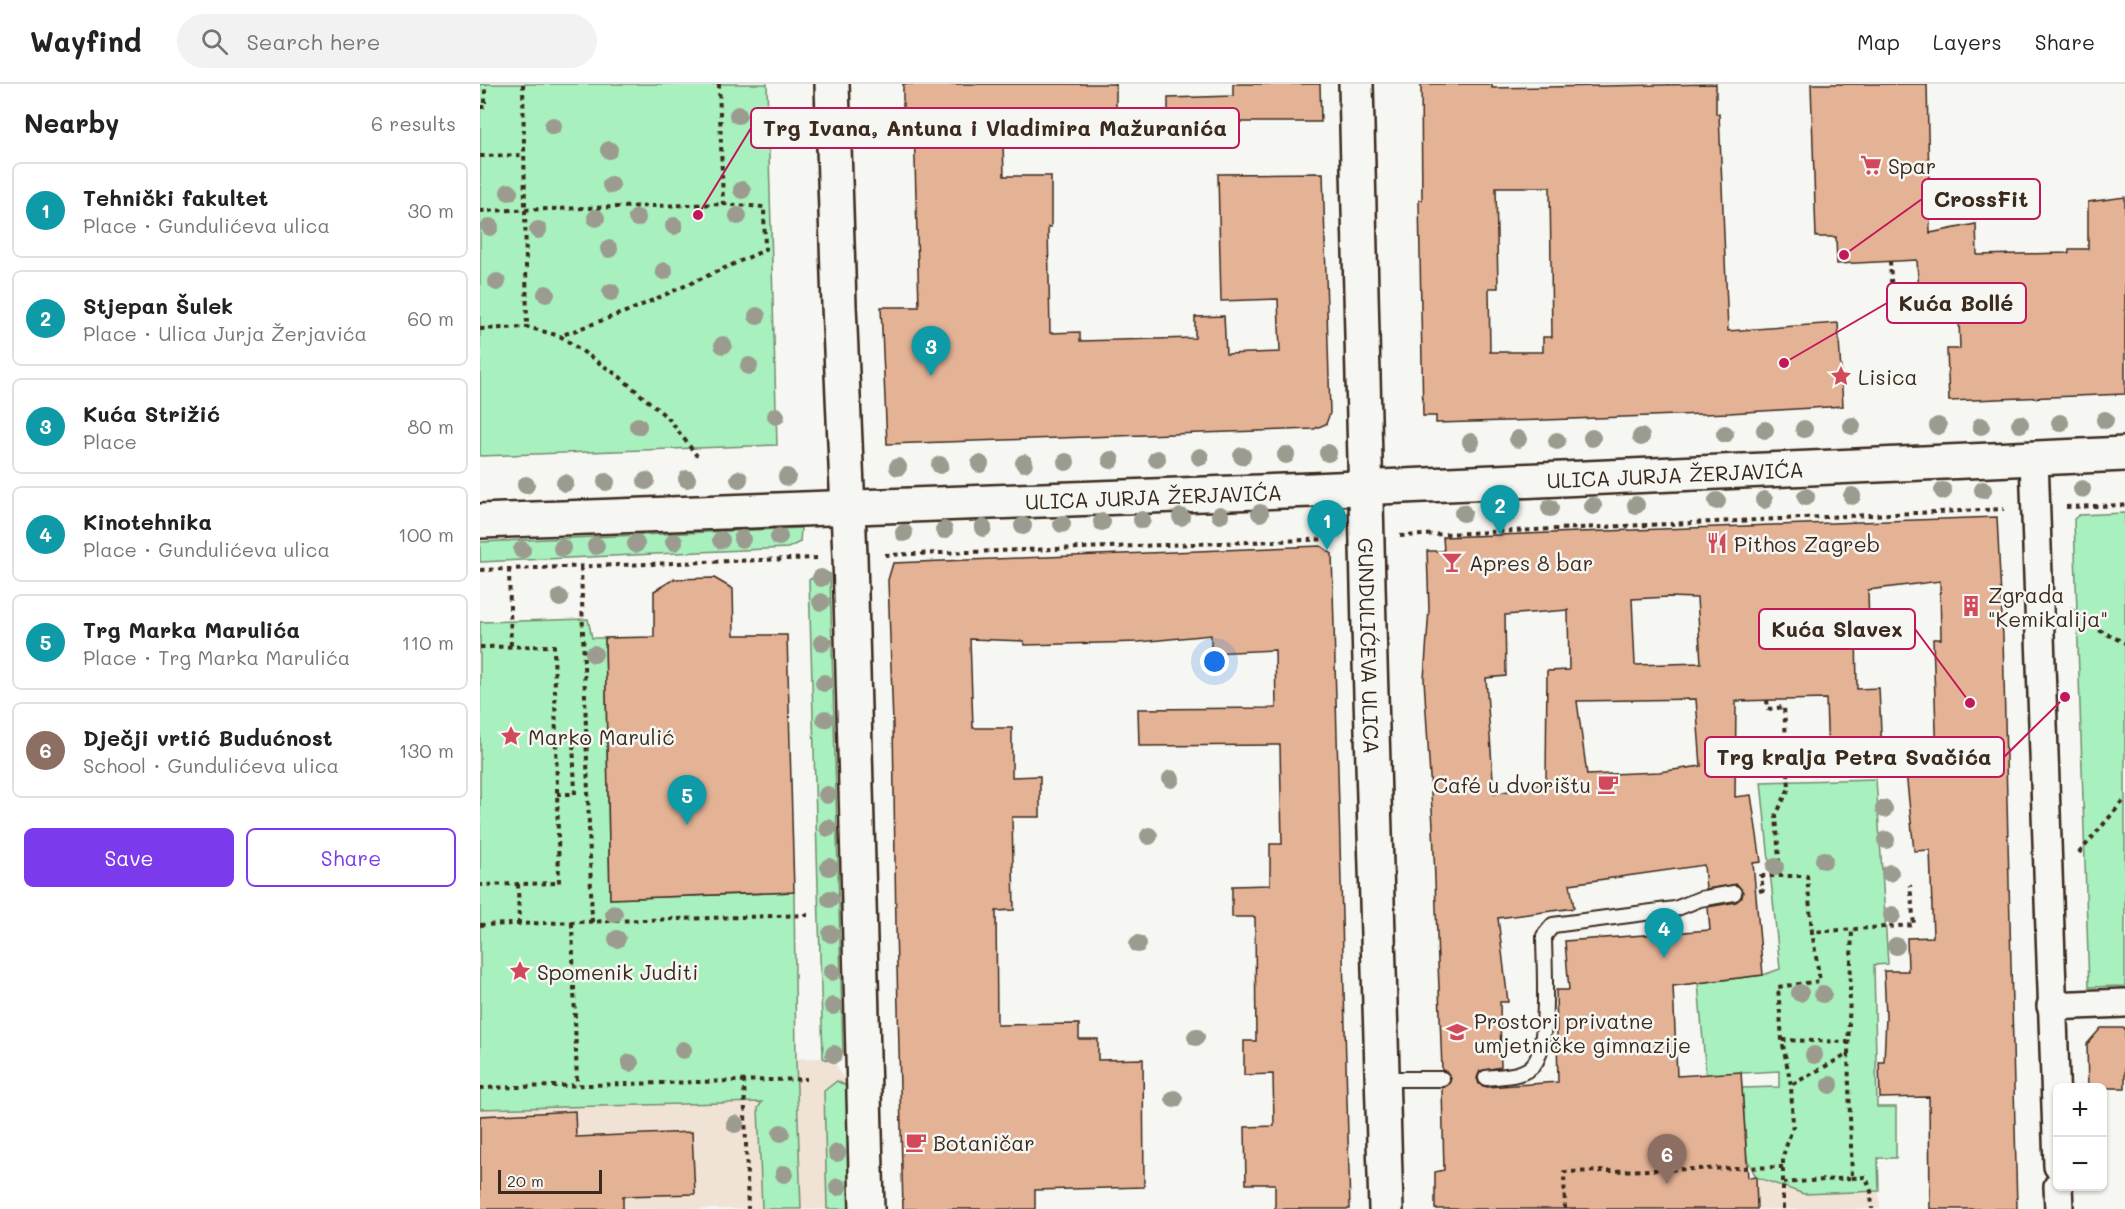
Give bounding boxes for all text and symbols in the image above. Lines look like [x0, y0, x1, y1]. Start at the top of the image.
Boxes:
search box [177, 14, 597, 68]
text: Wayfind [30, 23, 141, 59]
icon: search [198, 25, 231, 58]
text: Search here [246, 27, 380, 56]
text: Map [1857, 28, 1900, 55]
text: Layers [1933, 28, 2002, 55]
text: Share [2035, 28, 2095, 55]
text: Nearby [24, 106, 119, 140]
callout: Trg Ivana, Antuna i Vladimira Mažuranića [751, 108, 1239, 148]
text: 6 results [371, 110, 456, 136]
text: Trg Ivana, Antuna i Vladimira Mažuranića [763, 113, 1227, 142]
place label: Spar [1888, 152, 1936, 179]
supermarket icon: Spar [1859, 153, 1883, 177]
callout: CrossFit [1922, 179, 2040, 219]
text: Tehnički fakultet [83, 183, 268, 212]
text: CrossFit [1934, 184, 2029, 213]
text: 1 [41, 197, 50, 223]
text: 30 m [408, 197, 454, 223]
text: Place · Gundulićeva ulica [83, 212, 330, 238]
callout: Kuća Bollé [1887, 283, 2026, 323]
text: Kuća Bollé [1899, 288, 2013, 317]
text: Stjepan Šulek [83, 291, 233, 320]
text: 2 [40, 305, 51, 331]
text: 60 m [407, 305, 454, 331]
text: Place · Ulica Jurja Žerjavića [83, 320, 367, 346]
pin: 3 [912, 326, 950, 376]
place label: Lisica [1858, 363, 1918, 390]
place icon: Lisica [1829, 364, 1853, 388]
text: Kuća Strižić [83, 399, 220, 428]
text: 3 [40, 413, 52, 439]
text: 80 m [407, 413, 454, 439]
text: Place [83, 428, 137, 454]
street label: ULICA JURJA ŽERJAVIĆA [1546, 455, 1804, 493]
street label: ULICA JURJA ŽERJAVIĆA [1025, 478, 1283, 514]
pin: 2 [1480, 486, 1520, 535]
pin: 1 [1308, 500, 1346, 550]
text: Kinotehnika [83, 507, 212, 536]
text: 4 [39, 521, 52, 547]
text: 100 m [398, 521, 454, 547]
place label: Pithos Zagreb [1734, 530, 1880, 557]
restaurant icon: Pithos Zagreb [1705, 531, 1729, 555]
text: Place · Gundulićeva ulica [83, 536, 330, 562]
street label: GUNDULIĆEVA ULICA [1353, 537, 1386, 754]
place label: Apres 8 bar [1469, 549, 1593, 576]
bar icon: Apres 8 bar [1440, 550, 1464, 574]
place label: Zgrada "Kemikalija" [1988, 581, 2108, 632]
building icon: Zgrada "Kemikalija" [1959, 594, 1983, 618]
callout: Kuća Slavex [1759, 609, 1915, 649]
text: Kuća Slavex [1771, 614, 1903, 643]
text: Trg Marka Marulića [83, 615, 300, 644]
text: 5 [40, 629, 51, 655]
text: 110 m [401, 629, 454, 655]
text: Place · Trg Marka Marulića [83, 644, 350, 670]
your location [1200, 647, 1229, 676]
text: Dječji vrtić Budućnost [83, 723, 333, 752]
place label: Marko Marulić [528, 723, 675, 750]
place icon: Marko Marulić [499, 724, 523, 748]
text: 6 [39, 737, 52, 763]
text: 130 m [399, 737, 454, 763]
callout: Trg kralja Petra Svačića [1705, 737, 2004, 777]
text: Trg kralja Petra Svačića [1716, 742, 1992, 771]
text: School · Gundulićeva ulica [83, 752, 339, 778]
place label: Café u dvorištu [1433, 771, 1591, 798]
cafe icon: Café u dvorištu [1596, 772, 1620, 796]
pin: 5 [668, 776, 706, 825]
button: Save [24, 828, 234, 887]
button: Share [246, 828, 456, 887]
pin: 4 [1644, 908, 1684, 958]
place label: Spomenik Juditi [537, 958, 698, 985]
place icon: Spomenik Juditi [508, 959, 532, 983]
place label: Prostori privatne umjetničke gimnazije [1474, 1007, 1691, 1058]
school or university icon: Prostori privatne umjetničke gimnazije [1445, 1020, 1469, 1044]
map controls [2053, 1083, 2107, 1191]
button: + [2053, 1083, 2107, 1137]
place label: Botaničar [933, 1129, 1035, 1156]
cafe icon: Botaničar [904, 1130, 928, 1154]
pin: 6 [1648, 1134, 1686, 1184]
button: − [2053, 1137, 2107, 1191]
scale bar [498, 1167, 602, 1194]
text: 20 m [507, 1170, 544, 1191]

